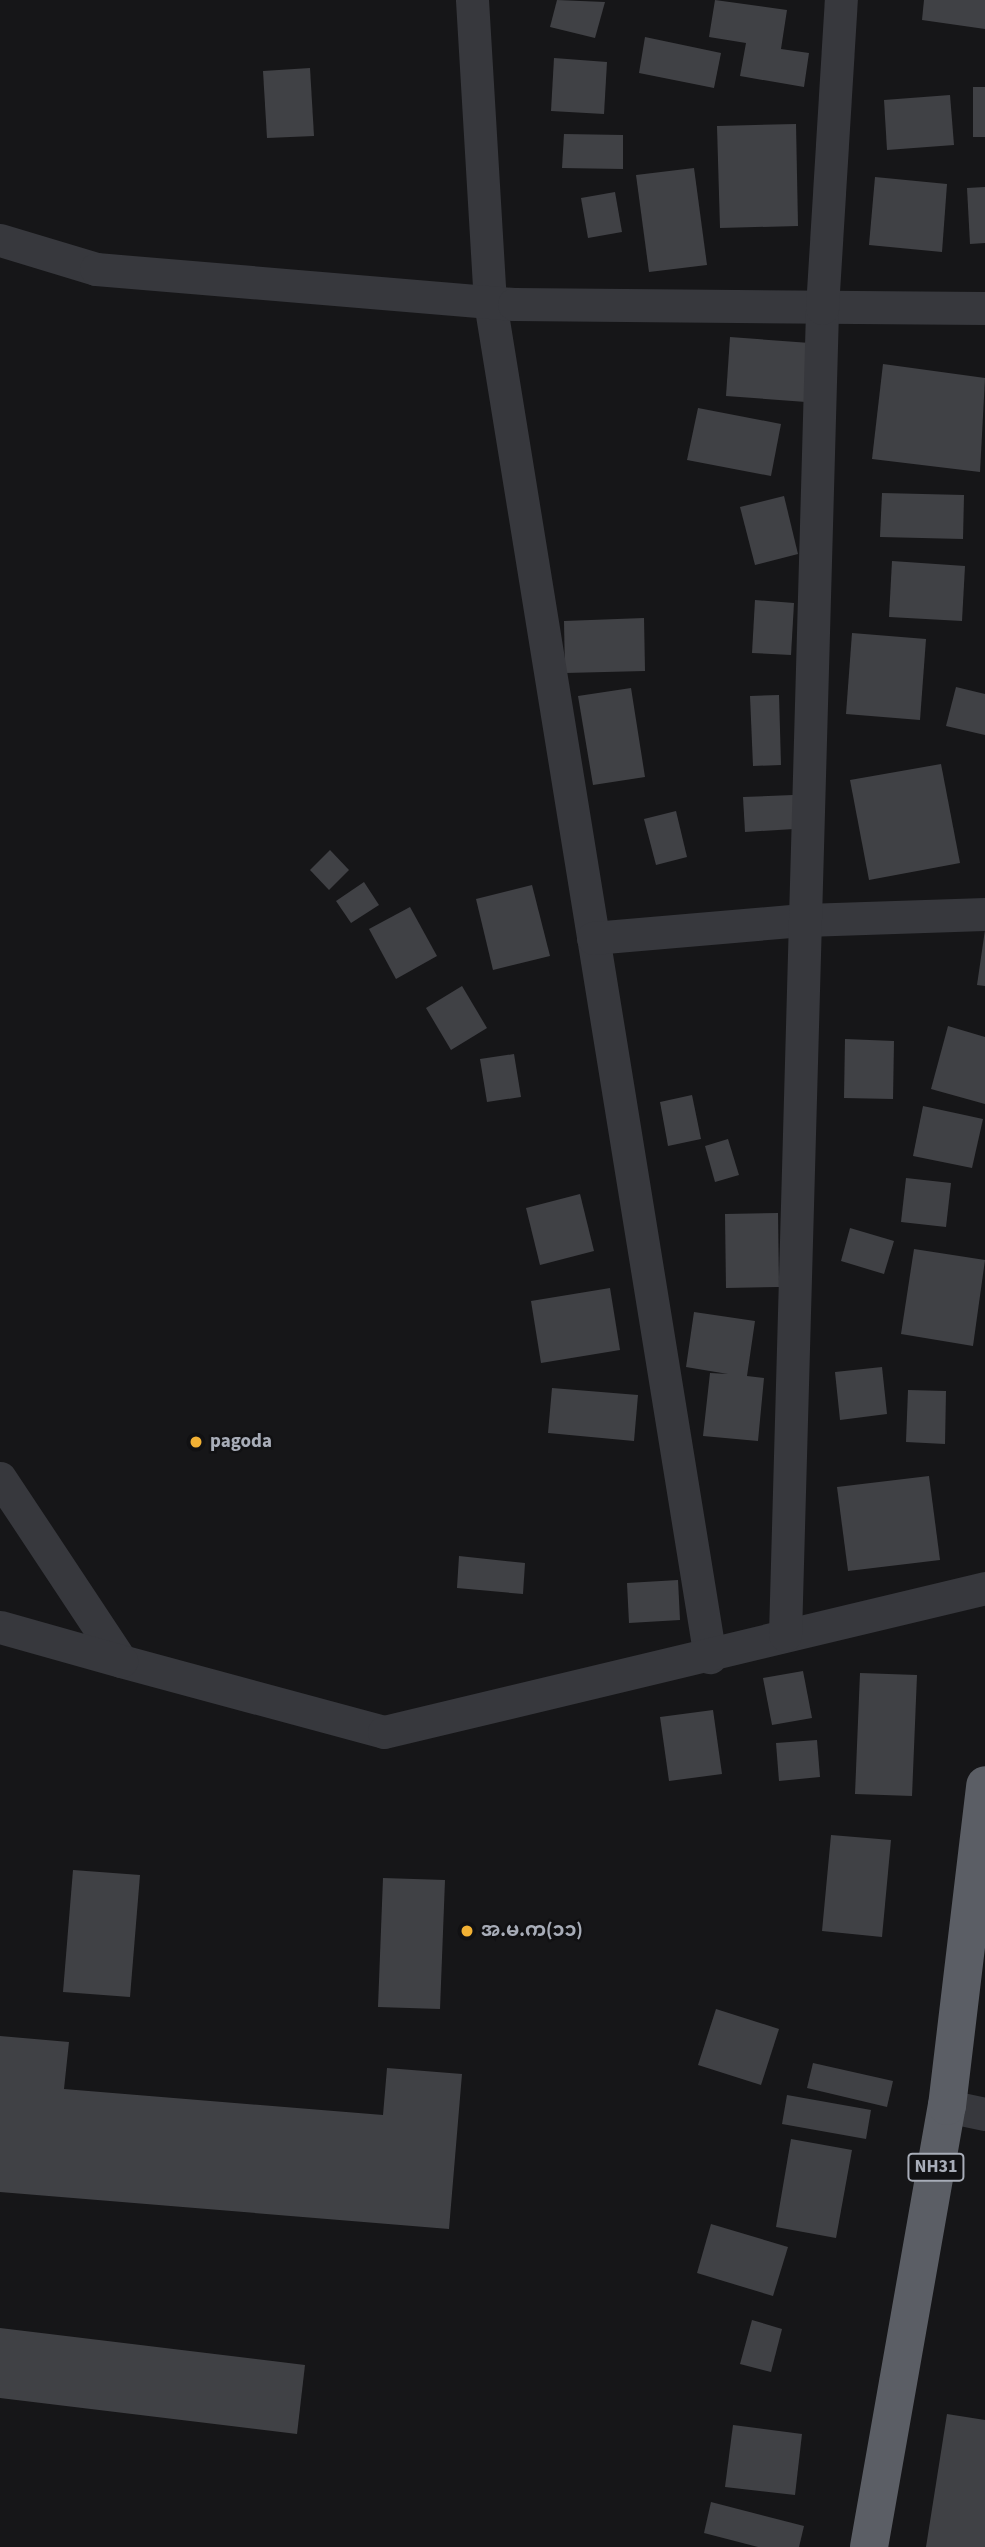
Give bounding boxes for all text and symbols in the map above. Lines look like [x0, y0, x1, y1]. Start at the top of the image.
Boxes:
place label: pagoda [210, 1431, 272, 1453]
marker: pagoda [188, 1434, 204, 1450]
place label: အ.မ.က(၁၁) [481, 1920, 583, 1942]
marker: အ.မ.က(၁၁) [459, 1923, 475, 1939]
road number: NH31 [906, 2152, 966, 2182]

